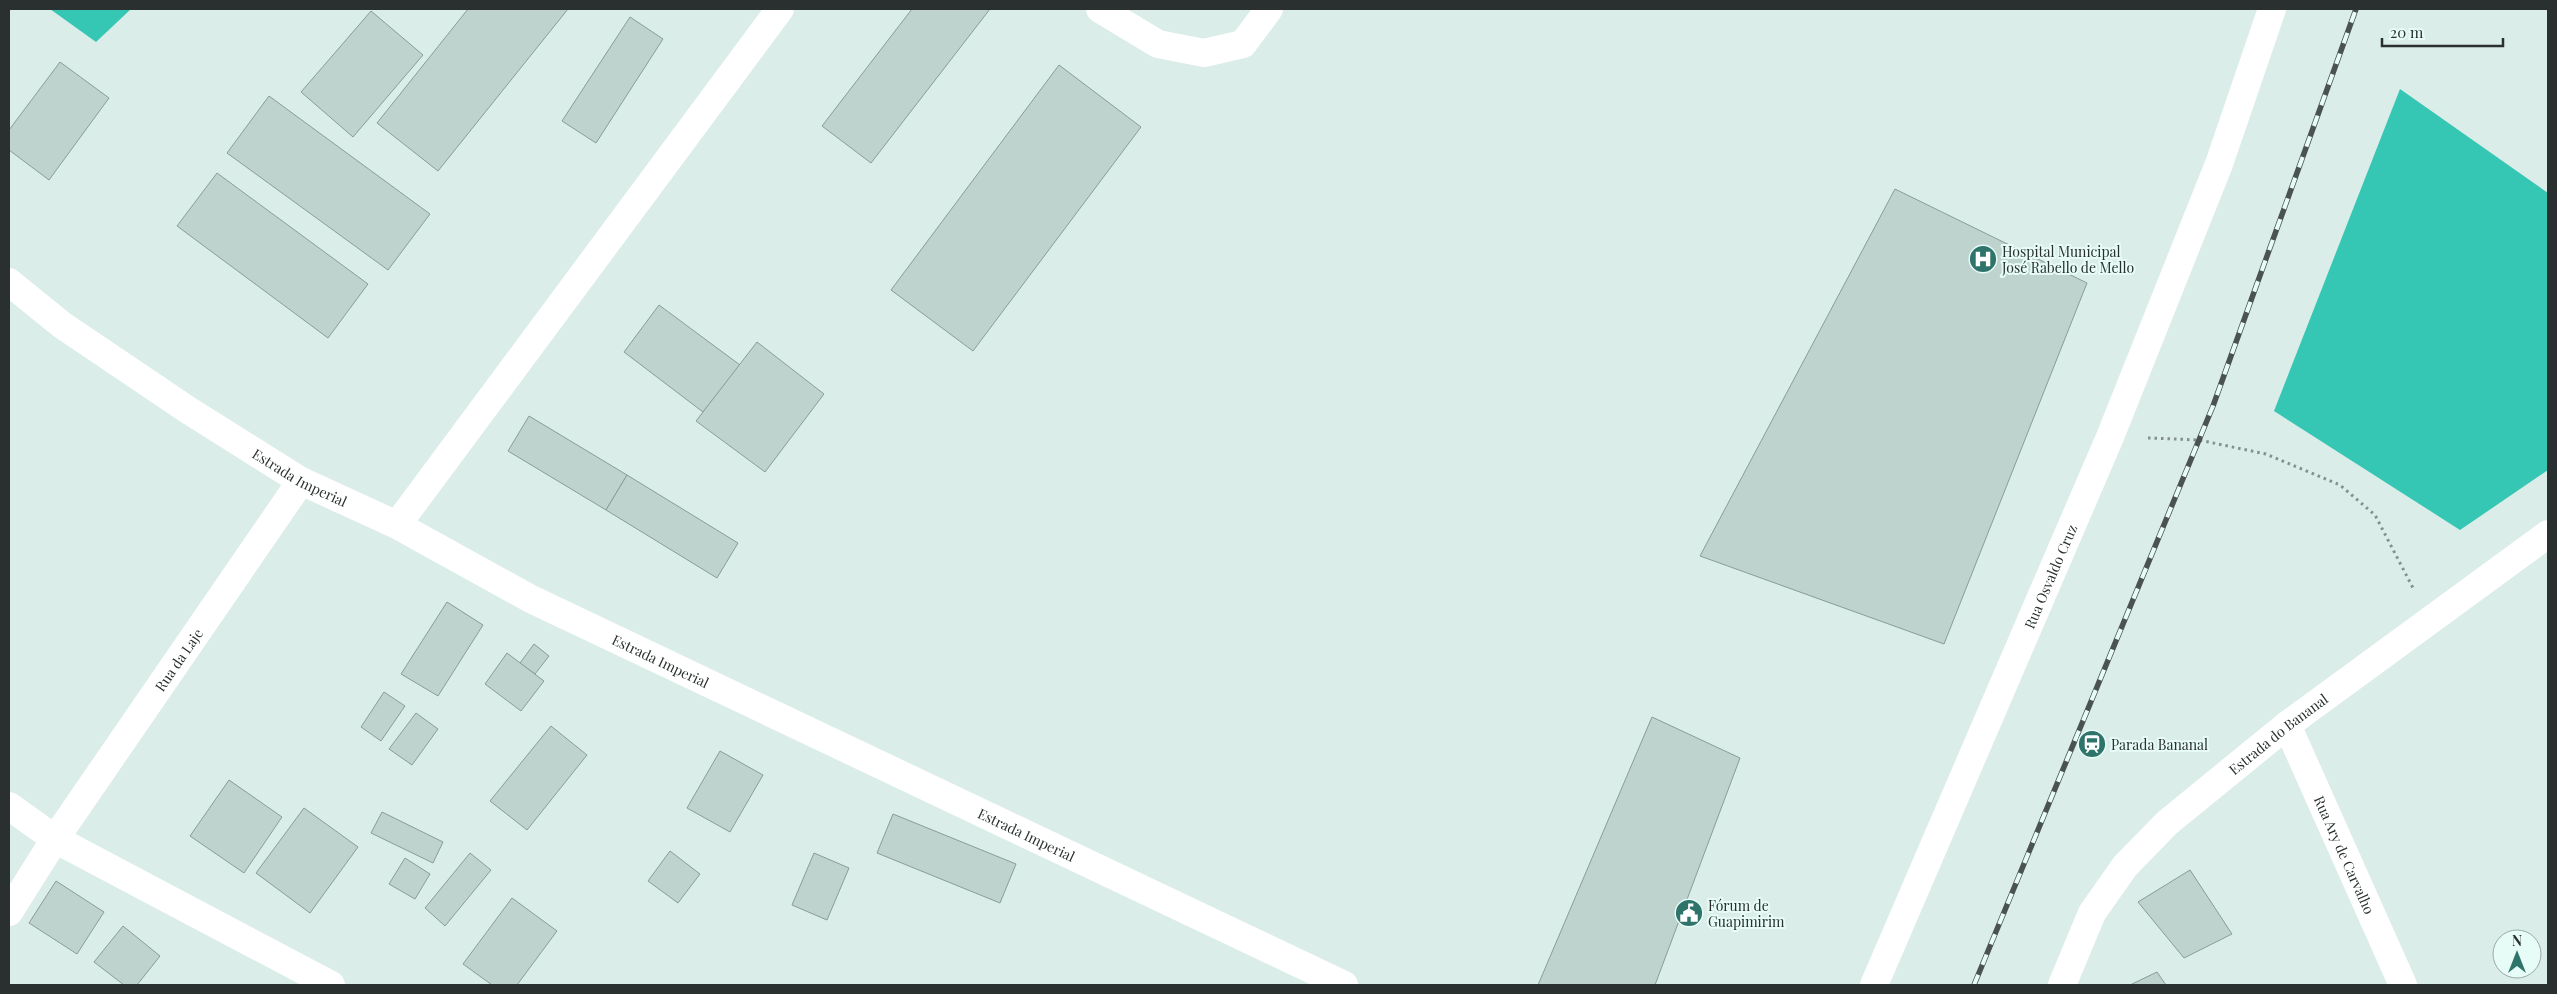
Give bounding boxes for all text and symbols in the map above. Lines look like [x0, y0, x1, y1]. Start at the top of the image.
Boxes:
scale bar [2382, 15, 2503, 47]
text: 20 m [2390, 22, 2424, 42]
place label: Hospital Municipal José Rabello de Mello [2001, 242, 2134, 277]
hospital icon: Hospital Municipal José Rabello de Mello [1968, 244, 1998, 274]
street label: Estrada Imperial [249, 444, 350, 510]
street label: Rua Osvaldo Cruz [2019, 521, 2081, 631]
street label: Rua da Laje [150, 624, 207, 695]
street label: Estrada Imperial [609, 629, 712, 692]
street label: Estrada do Bananal [2224, 689, 2331, 779]
station icon: Parada Bananal [2077, 729, 2107, 759]
place label: Parada Bananal [2111, 735, 2208, 754]
street label: Rua Ary de Carvalho [2310, 793, 2380, 917]
street label: Estrada Imperial [975, 803, 1078, 865]
place label: Fórum de Guapimirim [1708, 896, 1785, 931]
public building icon: Fórum de Guapimirim [1674, 898, 1704, 928]
north arrow [2492, 929, 2542, 979]
text: N [2512, 931, 2522, 950]

